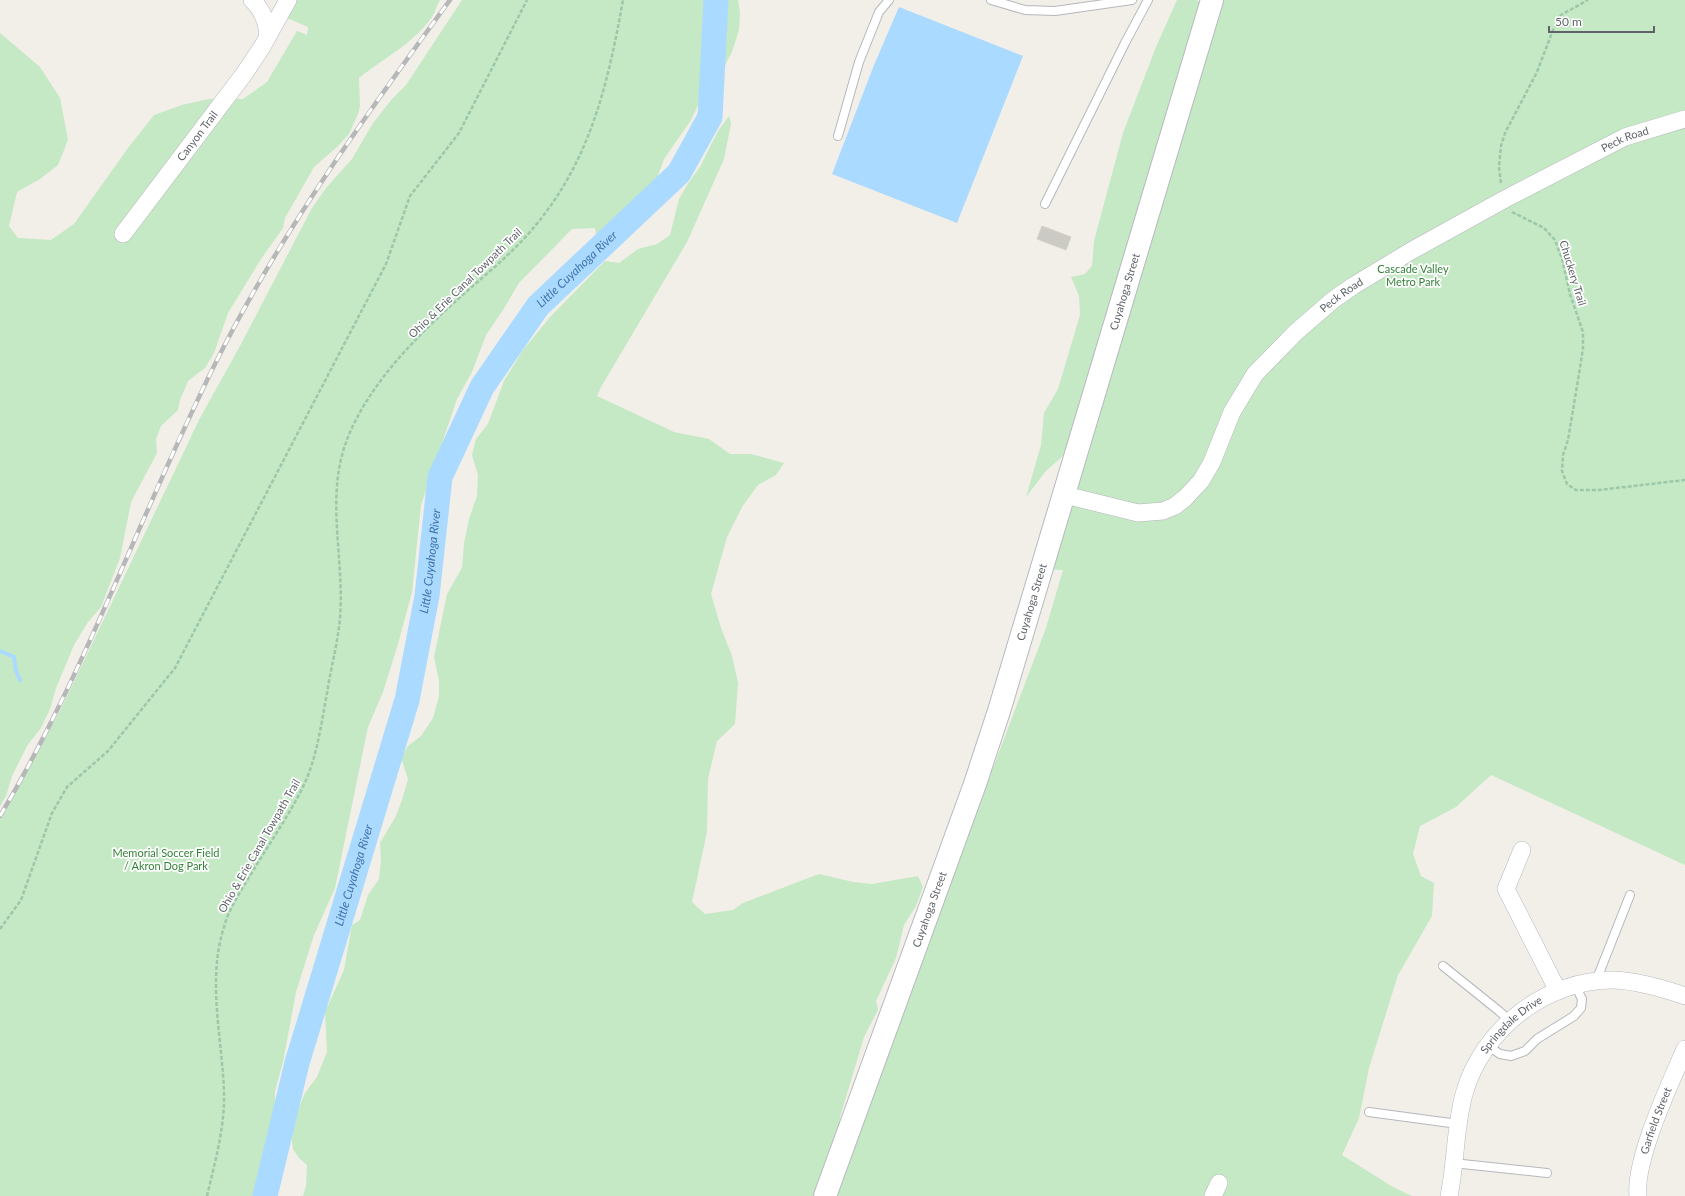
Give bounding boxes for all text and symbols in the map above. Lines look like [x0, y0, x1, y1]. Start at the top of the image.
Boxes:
scale bar [1549, 8, 1654, 34]
text: 50 m [1555, 14, 1582, 29]
street label: Canyon Trail [174, 108, 220, 163]
street label: Peck Road [1599, 123, 1650, 154]
street label: Ohio & Erie Canal Towpath Trail [405, 225, 524, 340]
water label: Little Cuyahoga River [533, 227, 621, 311]
street label: Chuckery Trail [1557, 239, 1590, 307]
street label: Cuyahoga Street [1106, 251, 1142, 332]
park label: Cascade Valley Metro Park [1377, 262, 1449, 288]
street label: Peck Road [1317, 275, 1365, 315]
water label: Little Cuyahoga River [416, 507, 444, 615]
street label: Cuyahoga Street [1013, 562, 1049, 642]
street label: Ohio & Erie Canal Towpath Trail [215, 777, 302, 915]
water label: Little Cuyahoga River [331, 822, 376, 928]
park label: Memorial Soccer Field / Akron Dog Park [113, 846, 219, 872]
street label: Cuyahoga Street [909, 869, 949, 949]
street label: Springdale Drive [1477, 993, 1544, 1056]
street label: Garfield Street [1637, 1085, 1674, 1156]

